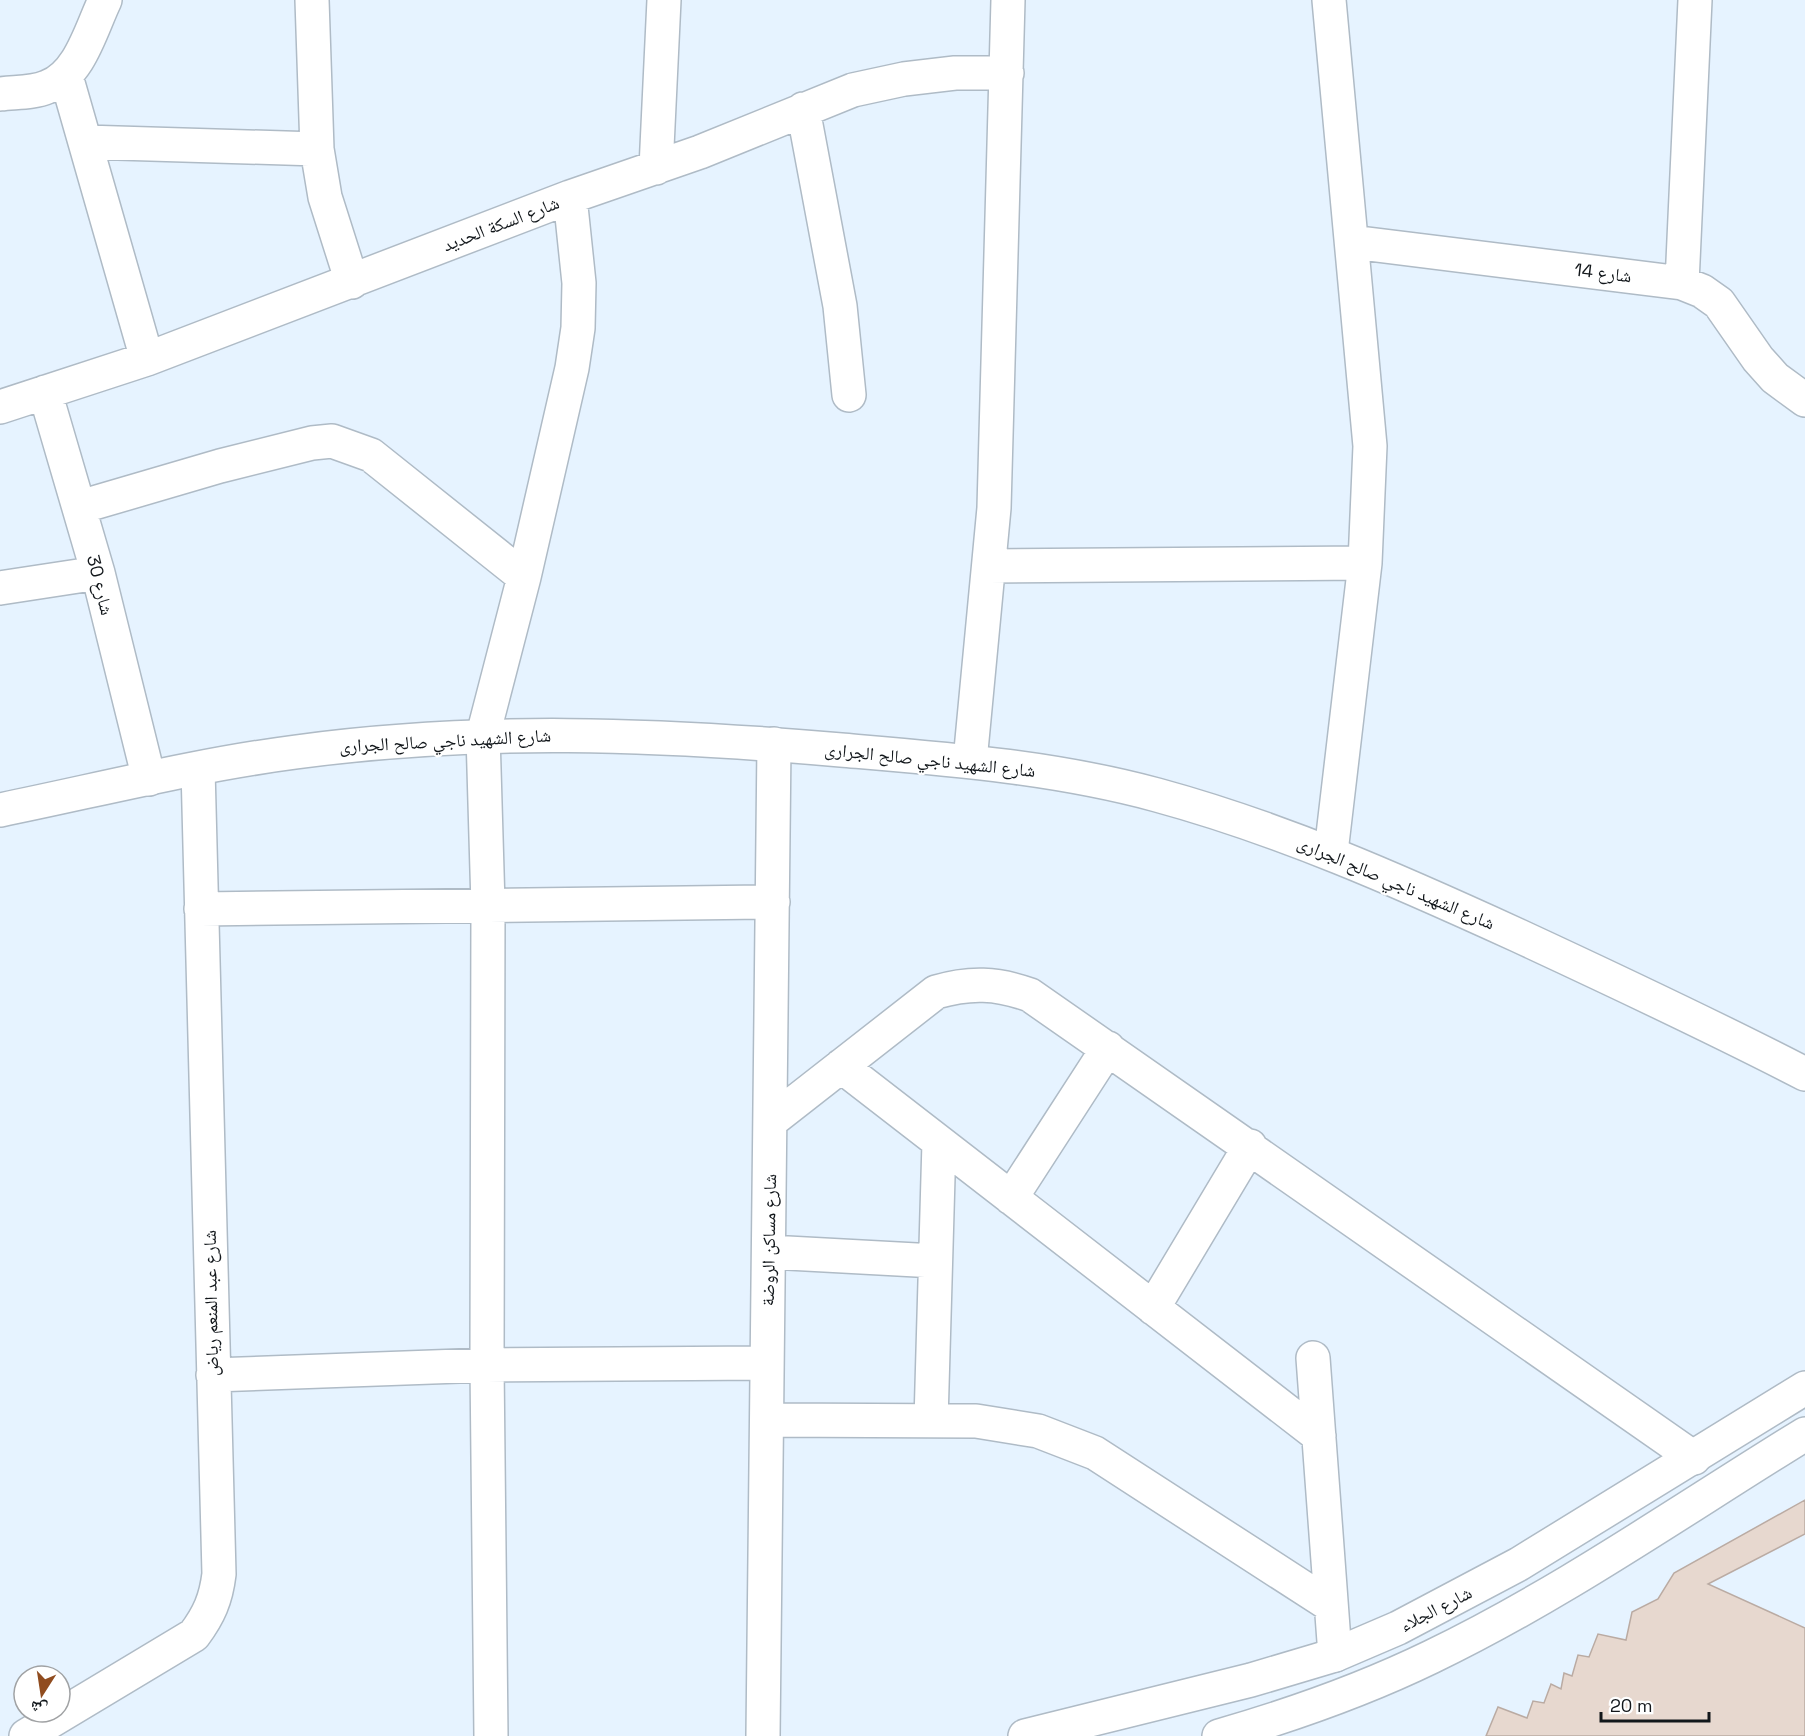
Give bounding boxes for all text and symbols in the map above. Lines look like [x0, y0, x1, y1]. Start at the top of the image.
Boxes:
street label: شارع السكة الحديد [439, 191, 562, 256]
street label: شارع 14 [1573, 258, 1633, 287]
street label: شارع 30 [82, 552, 119, 617]
street label: شارع الشهيد ناجي صالح الجرارى [338, 723, 552, 761]
street label: شارع الشهيد ناجي صالح الجرارى [823, 737, 1037, 786]
street label: شارع الشهيد ناجي صالح الجرارى [1293, 831, 1498, 938]
street label: شارع مساكن الروضة [756, 1174, 781, 1306]
street label: شارع عبد المنعم رياض [198, 1230, 224, 1376]
street label: شارع الجلاء [1396, 1581, 1476, 1636]
north arrow [12, 1664, 72, 1724]
scale bar [1601, 1685, 1709, 1723]
text: 20 m [1610, 1694, 1653, 1717]
text: ش [28, 1696, 49, 1720]

